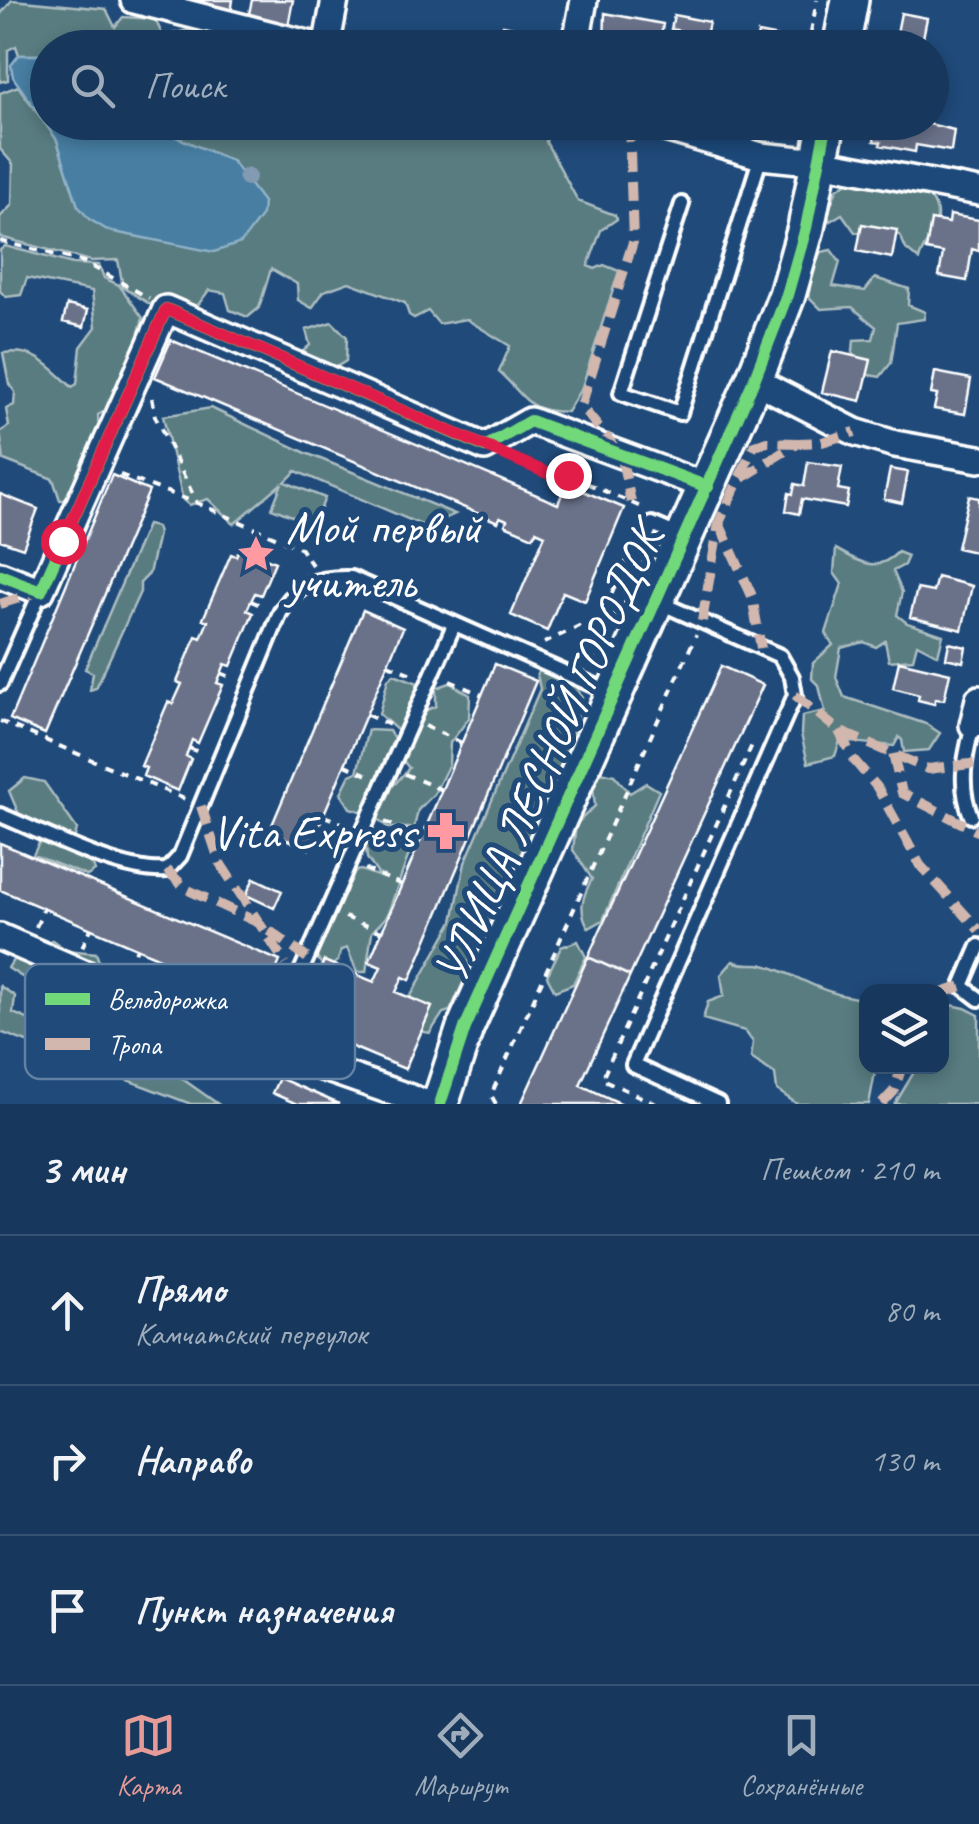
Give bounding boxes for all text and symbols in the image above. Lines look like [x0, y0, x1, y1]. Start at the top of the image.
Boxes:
search box [30, 30, 949, 140]
icon: search [65, 58, 120, 113]
text: Поиск [145, 62, 225, 109]
route end [546, 453, 592, 499]
place label: Мой первый учитель [283, 497, 484, 612]
street label: УЛИЦА ЛЕСНОЙ ГОРОДОК [420, 507, 680, 992]
route start [41, 519, 87, 565]
place icon: Мой первый учитель [235, 533, 277, 575]
place label: Vita Express [211, 802, 420, 862]
pharmacy icon: Vita Express [425, 810, 467, 852]
legend [25, 964, 355, 1079]
text: Велодорожка [108, 982, 228, 1017]
map controls [859, 984, 949, 1074]
button: layers [859, 984, 949, 1074]
text: Тропа [108, 1027, 163, 1062]
text: 3 мин [40, 1143, 125, 1196]
text: Пешком · 210 m [760, 1149, 939, 1190]
text: Прямо [135, 1266, 225, 1313]
icon: ahead [40, 1283, 95, 1338]
text: 80 m [885, 1290, 939, 1331]
text: Камчатский переулок [135, 1313, 367, 1354]
icon: right [40, 1433, 95, 1488]
text: Направо [135, 1437, 251, 1484]
text: 130 m [870, 1440, 939, 1481]
icon: arrive [40, 1583, 95, 1638]
text: Пункт назначения [135, 1587, 392, 1634]
tab: Карта [117, 1708, 181, 1803]
tab: Маршрут [415, 1708, 507, 1803]
tab: Сохранённые [741, 1708, 862, 1803]

